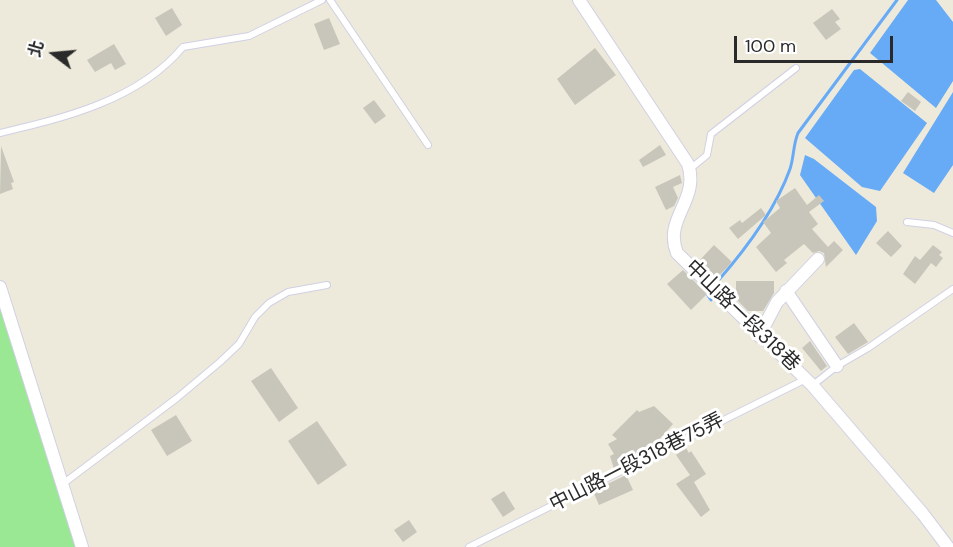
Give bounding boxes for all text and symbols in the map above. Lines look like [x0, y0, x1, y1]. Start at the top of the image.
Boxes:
north arrow [24, 24, 84, 84]
scale bar [737, 24, 896, 62]
text: 100 m [745, 34, 796, 58]
text: 北 [24, 38, 49, 60]
street label: 中山路一段318巷 [680, 255, 804, 377]
street label: 中山路一段318巷75弄 [546, 409, 728, 517]

